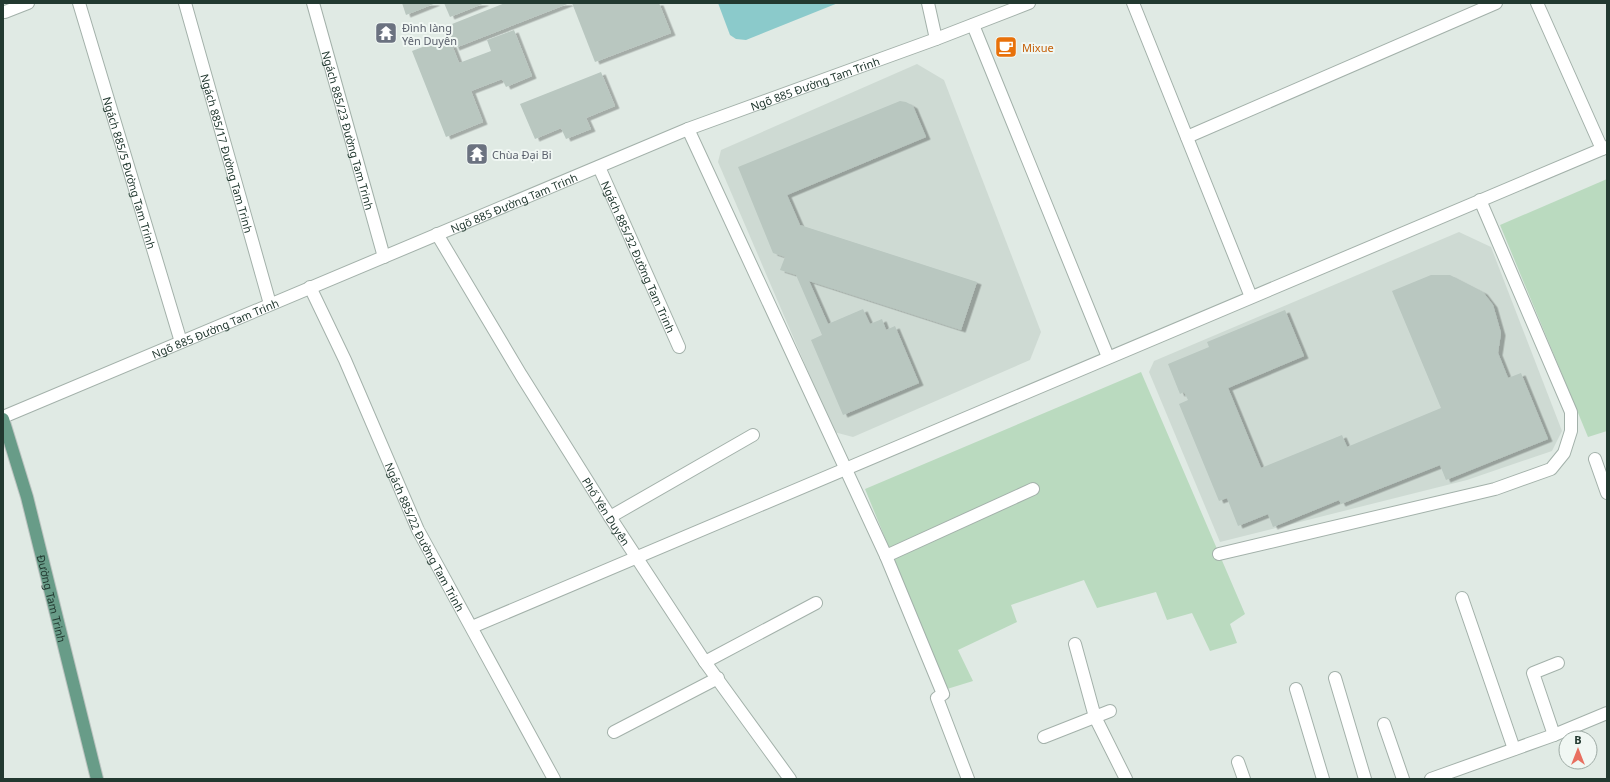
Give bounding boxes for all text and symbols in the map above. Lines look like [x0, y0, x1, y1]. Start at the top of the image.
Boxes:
temple icon: Đình làng Yên Duyên [373, 20, 399, 46]
place label: Đình làng Yên Duyên [402, 20, 457, 48]
cafe icon: Mixue [993, 34, 1019, 60]
place label: Mixue [1022, 40, 1054, 55]
street label: Ngách 885/23 Đường Tam Trinh [319, 49, 378, 211]
street label: Ngõ 885 Đường Tam Trinh [748, 53, 881, 113]
street label: Ngách 885/17 Đường Tam Trinh [198, 72, 257, 234]
street label: Ngách 885/5 Đường Tam Trinh [100, 95, 160, 250]
temple icon: Chùa Đại Bi [464, 141, 490, 167]
place label: Chùa Đại Bi [492, 147, 551, 162]
street label: Ngõ 885 Đường Tam Trinh [448, 169, 579, 236]
street label: Ngách 885/32 Đường Tam Trinh [599, 178, 679, 335]
street label: Ngõ 885 Đường Tam Trinh [149, 295, 281, 361]
street label: Ngách 885/22 Đường Tam Trinh [382, 460, 468, 614]
street label: Phố Yên Duyên [579, 474, 634, 548]
street label: Đường Tam Trinh [34, 553, 70, 644]
north arrow [1558, 730, 1598, 770]
text: B [1574, 732, 1582, 747]

